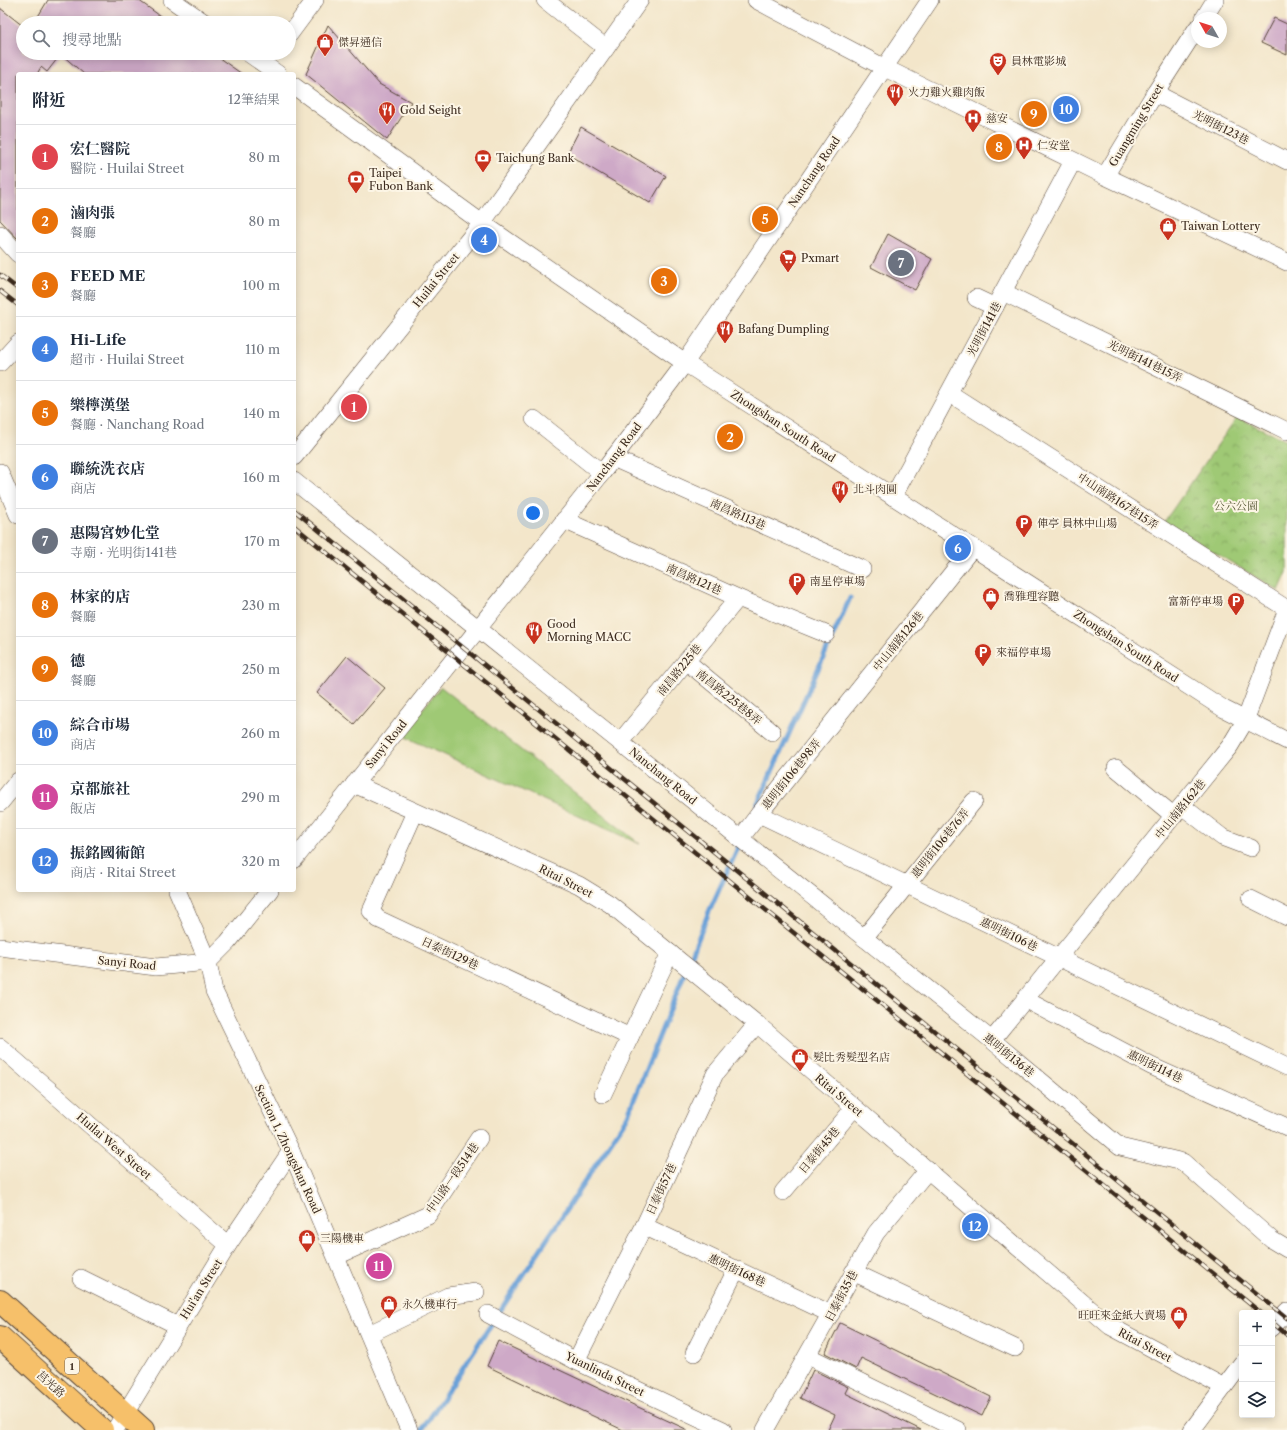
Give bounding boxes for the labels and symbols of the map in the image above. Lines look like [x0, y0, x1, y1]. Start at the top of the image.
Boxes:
north arrow [1191, 12, 1227, 48]
shop icon: 傑昇通信 [315, 32, 335, 57]
place label: 傑昇通信 [338, 35, 382, 49]
theatre icon: 員林電影城 [988, 51, 1008, 76]
place label: 員林電影城 [1011, 54, 1066, 68]
street label: Guangming Street [1106, 81, 1166, 169]
restaurant icon: 火力雞火雞肉飯 [885, 82, 905, 107]
place label: 火力雞火雞肉飯 [908, 85, 985, 99]
pin: 10 [1053, 94, 1079, 124]
pin: 9 [1021, 99, 1047, 129]
restaurant icon: Gold Seight [377, 100, 397, 125]
place label: Gold Seight [400, 103, 461, 117]
street label: 光明街123巷 [1191, 107, 1251, 147]
hospital icon: 慈安 [963, 108, 983, 133]
place label: 慈安 [986, 111, 1008, 125]
pin: 8 [986, 132, 1012, 162]
street label: Nanchang Road [785, 134, 843, 210]
hospital icon: 仁安堂 [1014, 135, 1034, 160]
place label: 仁安堂 [1037, 138, 1070, 152]
bank icon: Taichung Bank [473, 148, 493, 173]
place label: Taichung Bank [496, 151, 575, 165]
place label: Taipei Fubon Bank [369, 166, 433, 193]
bank icon: Taipei Fubon Bank [346, 169, 366, 194]
pin: 5 [752, 204, 778, 234]
shop icon: Taiwan Lottery [1158, 216, 1178, 241]
place label: Taiwan Lottery [1181, 219, 1261, 233]
pin: 4 [471, 225, 497, 255]
supermarket icon: Pxmart [778, 248, 798, 273]
pin: 7 [888, 248, 914, 278]
street label: Huilai Street [410, 250, 462, 310]
place label: Pxmart [801, 251, 839, 265]
pin: 3 [651, 266, 677, 296]
street label: 光明街141巷 [964, 299, 1004, 359]
restaurant icon: Bafang Dumpling [715, 319, 735, 344]
place label: Bafang Dumpling [738, 322, 829, 336]
street label: 光明街141巷15弄 [1105, 337, 1185, 385]
street label: Zhongshan South Road [728, 387, 838, 465]
pin: 1 [341, 392, 367, 422]
street label: Nanchang Road [583, 419, 645, 494]
pin: 2 [717, 422, 743, 452]
street label: 中山南路167巷15弄 [1075, 470, 1161, 532]
restaurant icon: 北斗肉圓 [830, 479, 850, 504]
place label: 北斗肉圓 [853, 482, 897, 496]
street label: 南昌路113巷 [708, 496, 768, 532]
park label: 公六公園 [1214, 499, 1258, 513]
your location [523, 503, 543, 523]
parking icon: 俥亭 員林中山場 [1014, 513, 1034, 538]
place label: 俥亭 員林中山場 [1037, 516, 1117, 530]
pin: 6 [945, 533, 971, 563]
street label: 南昌路121巷 [664, 560, 724, 598]
parking icon: 南星停車場 [787, 571, 807, 596]
place label: 南星停車場 [810, 574, 865, 588]
shop icon: 喬雅理容聽 [981, 586, 1001, 611]
place label: 喬雅理容聽 [1004, 589, 1059, 603]
parking icon: 富新停車場 [1226, 591, 1246, 616]
place label: 富新停車場 [1168, 594, 1223, 608]
street label: Zhongshan South Road [1071, 607, 1181, 685]
street label: 中山南路126巷 [870, 608, 926, 674]
place label: Good Morning MACC [547, 617, 631, 644]
restaurant icon: Good Morning MACC [524, 620, 544, 645]
street label: 南昌路225巷 [654, 641, 704, 699]
parking icon: 來福停車場 [973, 642, 993, 667]
place label: 來福停車場 [996, 645, 1051, 659]
street label: 南昌路225巷8弄 [693, 666, 765, 728]
street label: Sanyi Road [362, 717, 410, 771]
street label: 惠明街106巷98弄 [758, 736, 824, 812]
street label: Nanchang Road [626, 745, 700, 808]
street label: 中山南路162巷 [1152, 776, 1208, 842]
street label: 惠明街106巷76弄 [908, 806, 972, 880]
street label: Ritai Street [537, 861, 595, 901]
street label: 惠明街106巷 [978, 914, 1040, 954]
street label: 日泰街129巷 [419, 934, 481, 972]
street label: Sanyi Road [97, 953, 157, 973]
street label: 惠明街136巷 [981, 1030, 1037, 1080]
shop icon: 髮比秀髮型名店 [790, 1047, 810, 1072]
street label: 惠明街114巷 [1125, 1047, 1185, 1085]
place label: 髮比秀髮型名店 [813, 1050, 890, 1064]
street label: Ritai Street [812, 1071, 866, 1119]
street label: Section 1, Zhongshan Road [252, 1082, 324, 1216]
street label: Huilai West Street [74, 1110, 154, 1182]
street label: 日泰街45巷 [796, 1124, 842, 1176]
street label: 中山路一段514巷 [422, 1140, 482, 1216]
street label: 日泰街57巷 [643, 1161, 679, 1217]
pin: 12 [962, 1211, 988, 1241]
shop icon: 三陽機車 [297, 1228, 317, 1253]
place label: 三陽機車 [320, 1231, 364, 1245]
pin: 11 [366, 1251, 392, 1281]
street label: 惠明街168巷 [706, 1251, 768, 1289]
street label: Hui'an Street [177, 1256, 225, 1322]
street label: 日泰街35巷 [822, 1268, 860, 1324]
shop icon: 永久機車行 [379, 1294, 399, 1319]
place label: 永久機車行 [402, 1297, 457, 1311]
shop icon: 旺旺來金紙大賣場 [1169, 1305, 1189, 1330]
place label: 旺旺來金紙大賣場 [1078, 1308, 1166, 1322]
street label: Ritai Street [1116, 1325, 1174, 1365]
street label: Yuanlinda Street [562, 1348, 647, 1399]
road number: 1 [65, 1358, 79, 1374]
street label: 莒光路 [34, 1368, 68, 1400]

